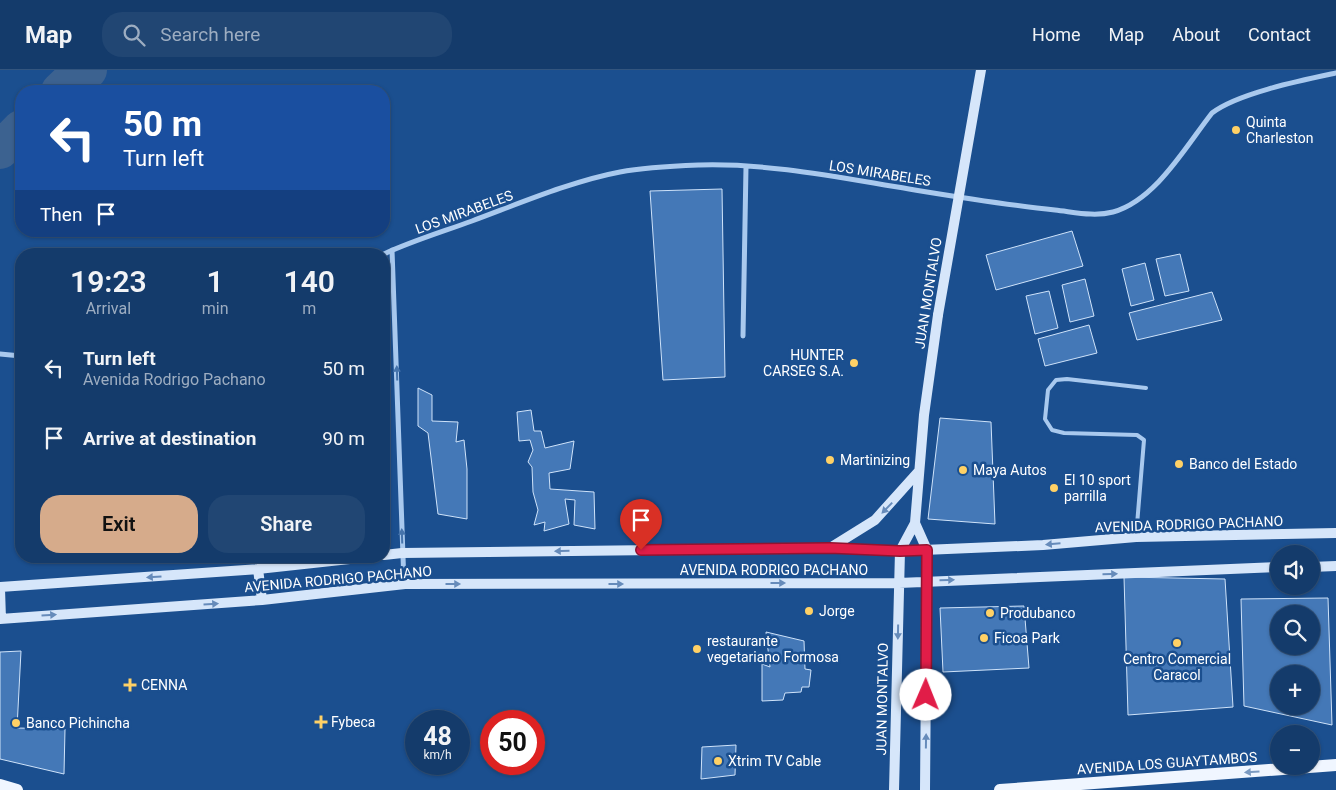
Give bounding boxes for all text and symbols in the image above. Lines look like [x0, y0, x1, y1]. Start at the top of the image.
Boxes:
search box [102, 12, 452, 57]
text: Map [25, 21, 72, 49]
icon: search [120, 21, 148, 49]
text: Search here [160, 23, 260, 46]
text: Home [1032, 24, 1081, 45]
text: Map [1109, 24, 1144, 45]
text: About [1172, 24, 1220, 45]
text: Contact [1248, 24, 1311, 45]
text: 50 m [123, 104, 202, 145]
icon: left [40, 105, 105, 170]
place label: Quinta Charleston [1246, 114, 1313, 146]
marker: Quinta Charleston [1230, 124, 1242, 136]
text: Turn left [123, 146, 204, 171]
street label: LOS MIRABELES [828, 157, 932, 189]
street label: LOS MIRABELES [413, 187, 515, 237]
icon: arrive [92, 200, 120, 228]
text: Then [40, 203, 82, 226]
street label: JUAN MONTALVO [911, 236, 945, 350]
text: 19:23 [70, 264, 147, 299]
text: 1 [207, 264, 224, 299]
text: 140 [284, 264, 335, 299]
text: Arrival [86, 299, 131, 318]
text: min [202, 299, 229, 318]
text: m [302, 299, 316, 318]
text: Turn left [83, 347, 156, 370]
place label: HUNTER CARSEG S.A. [763, 347, 844, 379]
icon: left [40, 354, 68, 382]
text: 50 m [322, 357, 365, 380]
marker: HUNTER CARSEG S.A. [848, 357, 860, 369]
one-way arrow [393, 365, 401, 381]
text: Avenida Rodrigo Pachano [83, 370, 266, 389]
icon: arrive [40, 424, 68, 452]
text: Arrive at destination [83, 427, 256, 450]
text: 90 m [322, 427, 365, 450]
place label: Martinizing [840, 452, 910, 468]
marker: Martinizing [824, 454, 836, 466]
place label: Banco del Estado [1189, 456, 1297, 472]
marker: Banco del Estado [1173, 458, 1185, 470]
place label: Maya Autos [973, 462, 1047, 478]
marker: Maya Autos [957, 464, 969, 476]
place label: El 10 sport parrilla [1064, 472, 1131, 504]
marker: El 10 sport parrilla [1048, 482, 1060, 494]
button: Exit [40, 495, 198, 553]
button: Share [208, 495, 365, 553]
pin [620, 499, 662, 550]
one-way arrow [881, 501, 893, 513]
icon: arrive [627, 506, 655, 534]
street label: AVENIDA RODRIGO PACHANO [1095, 513, 1283, 535]
one-way arrow [397, 527, 405, 543]
one-way arrow [1045, 541, 1061, 549]
map controls [1270, 545, 1320, 775]
button: sound [1270, 545, 1320, 595]
one-way arrow [554, 547, 570, 555]
street label: AVENIDA RODRIGO PACHANO [680, 562, 868, 578]
street label: AVENIDA RODRIGO PACHANO [244, 563, 432, 595]
one-way arrow [1102, 569, 1118, 577]
one-way arrow [146, 573, 162, 581]
one-way arrow [940, 576, 956, 584]
one-way arrow [771, 579, 787, 587]
one-way arrow [446, 580, 462, 588]
one-way arrow [608, 580, 624, 588]
one-way arrow [203, 599, 219, 607]
place label: Jorge [819, 603, 855, 619]
marker: Jorge [803, 605, 815, 617]
place label: Produbanco [1000, 605, 1076, 621]
button: search [1270, 605, 1320, 655]
marker: Produbanco [984, 607, 996, 619]
one-way arrow [41, 611, 57, 619]
one-way arrow [893, 624, 901, 640]
place label: Ficoa Park [994, 630, 1061, 646]
marker: Ficoa Park [978, 632, 990, 644]
place label: restaurante vegetariano Formosa [707, 633, 839, 665]
marker: Centro Comercial Caracol [1171, 637, 1183, 649]
marker: restaurante vegetariano Formosa [691, 643, 703, 655]
street label: JUAN MONTALVO [873, 643, 891, 755]
place label: Centro Comercial Caracol [1123, 651, 1231, 683]
button: + [1270, 665, 1320, 715]
position arrow [899, 668, 951, 720]
place label: CENNA [141, 677, 187, 693]
marker: CENNA [123, 678, 137, 692]
speed limit sign: 50 [480, 710, 545, 775]
place label: Fybeca [331, 714, 375, 730]
place label: Banco Pichincha [26, 715, 130, 731]
marker: Fybeca [315, 716, 327, 728]
marker: Banco Pichincha [10, 717, 22, 729]
text: 48 [423, 722, 452, 751]
button: − [1270, 725, 1320, 775]
one-way arrow [922, 733, 930, 749]
text: km/h [423, 748, 452, 762]
street label: AVENIDA LOS GUAYTAMBOS [1076, 749, 1258, 777]
place label: Xtrim TV Cable [728, 753, 821, 769]
marker: Xtrim TV Cable [712, 755, 724, 767]
one-way arrow [1244, 768, 1260, 776]

